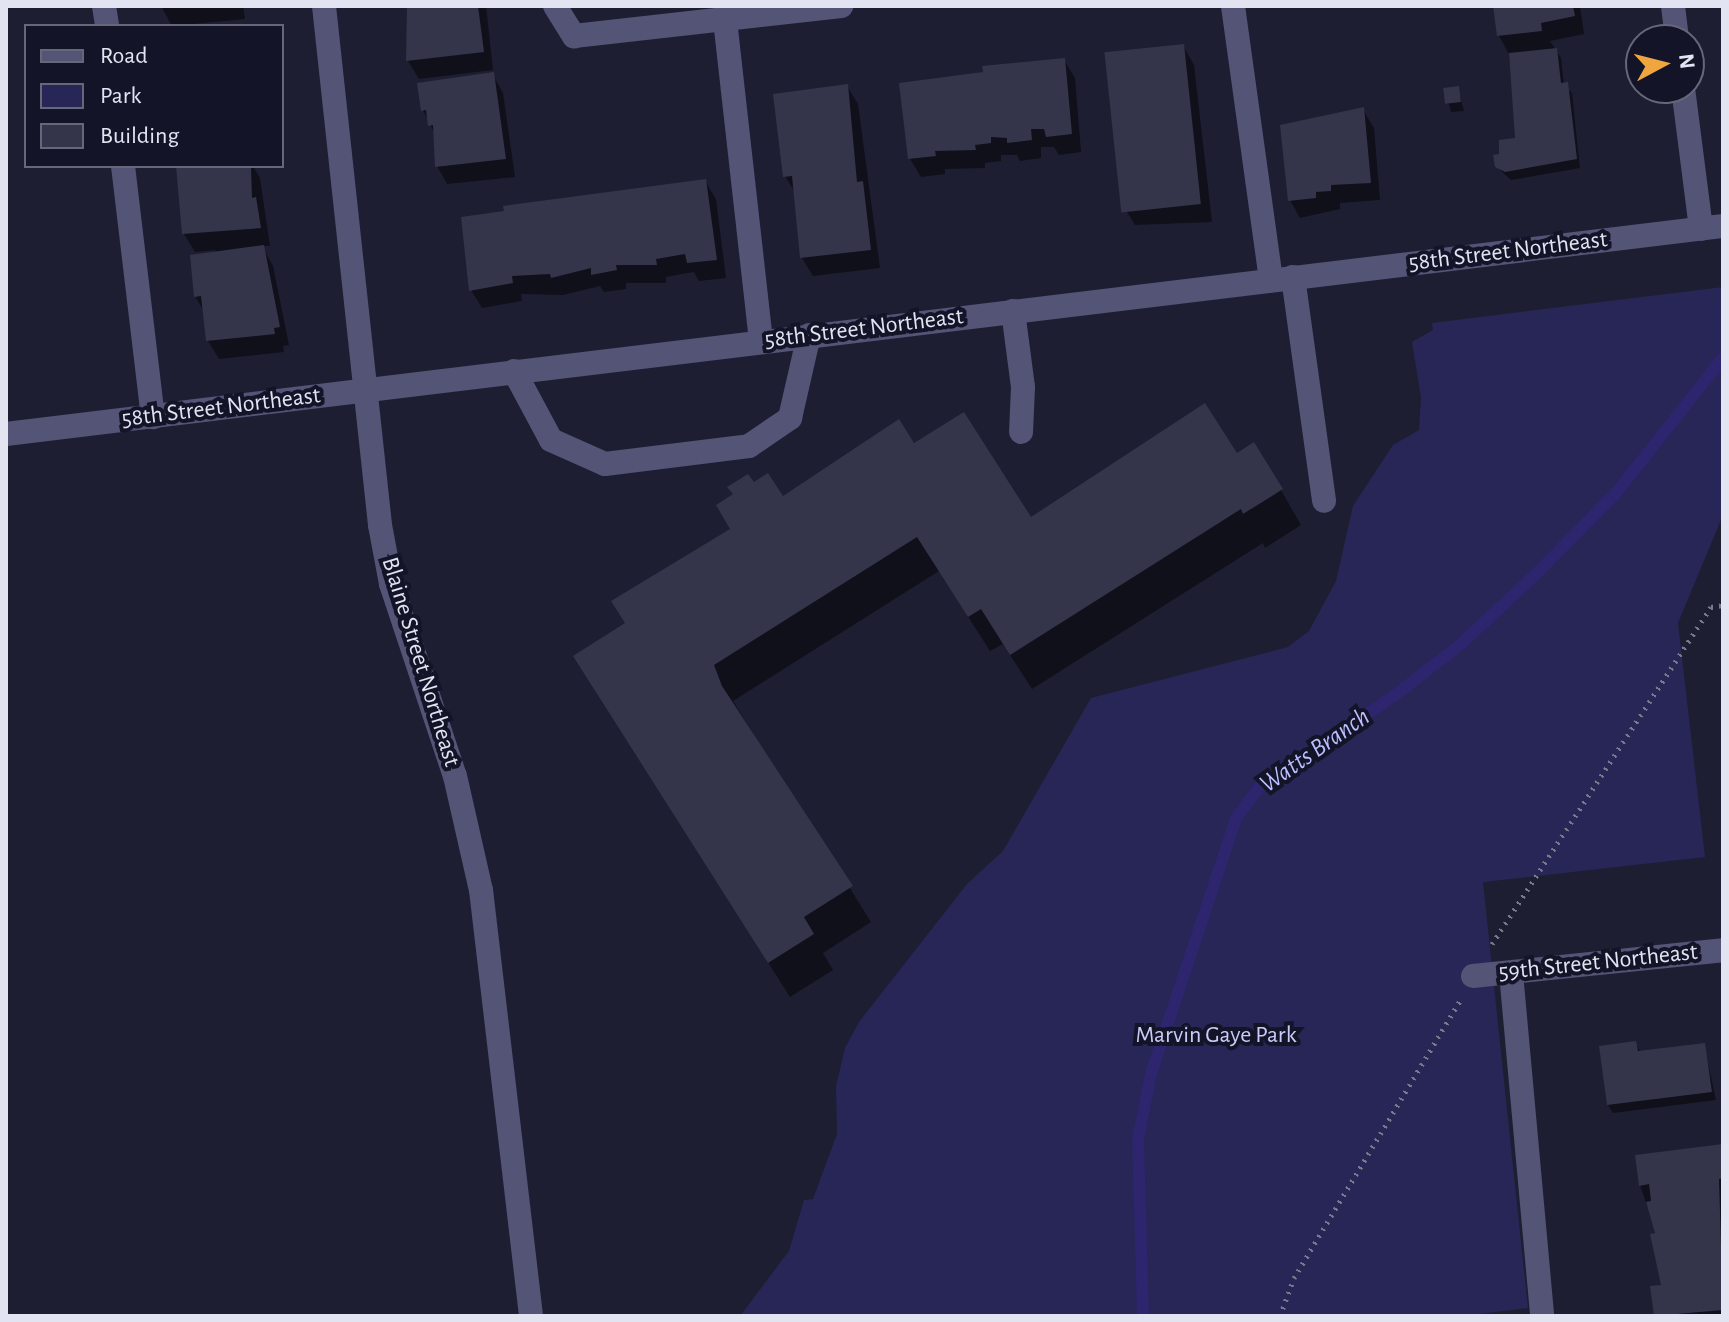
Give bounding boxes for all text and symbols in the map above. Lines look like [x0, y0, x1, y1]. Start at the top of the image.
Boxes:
legend [24, 24, 284, 168]
north arrow [1625, 24, 1705, 104]
text: Road [100, 44, 148, 68]
text: N [1675, 52, 1699, 70]
text: Park [100, 84, 141, 108]
text: Building [100, 124, 179, 148]
street label: 58th Street Northeast [1407, 226, 1609, 278]
street label: 58th Street Northeast [763, 303, 965, 355]
street label: 58th Street Northeast [120, 382, 322, 434]
street label: Blaine Street Northeast [374, 554, 466, 770]
water label: Watts Branch [1254, 702, 1376, 800]
street label: 59th Street Northeast [1497, 938, 1699, 988]
park label: Marvin Gaye Park [1135, 1022, 1297, 1050]

